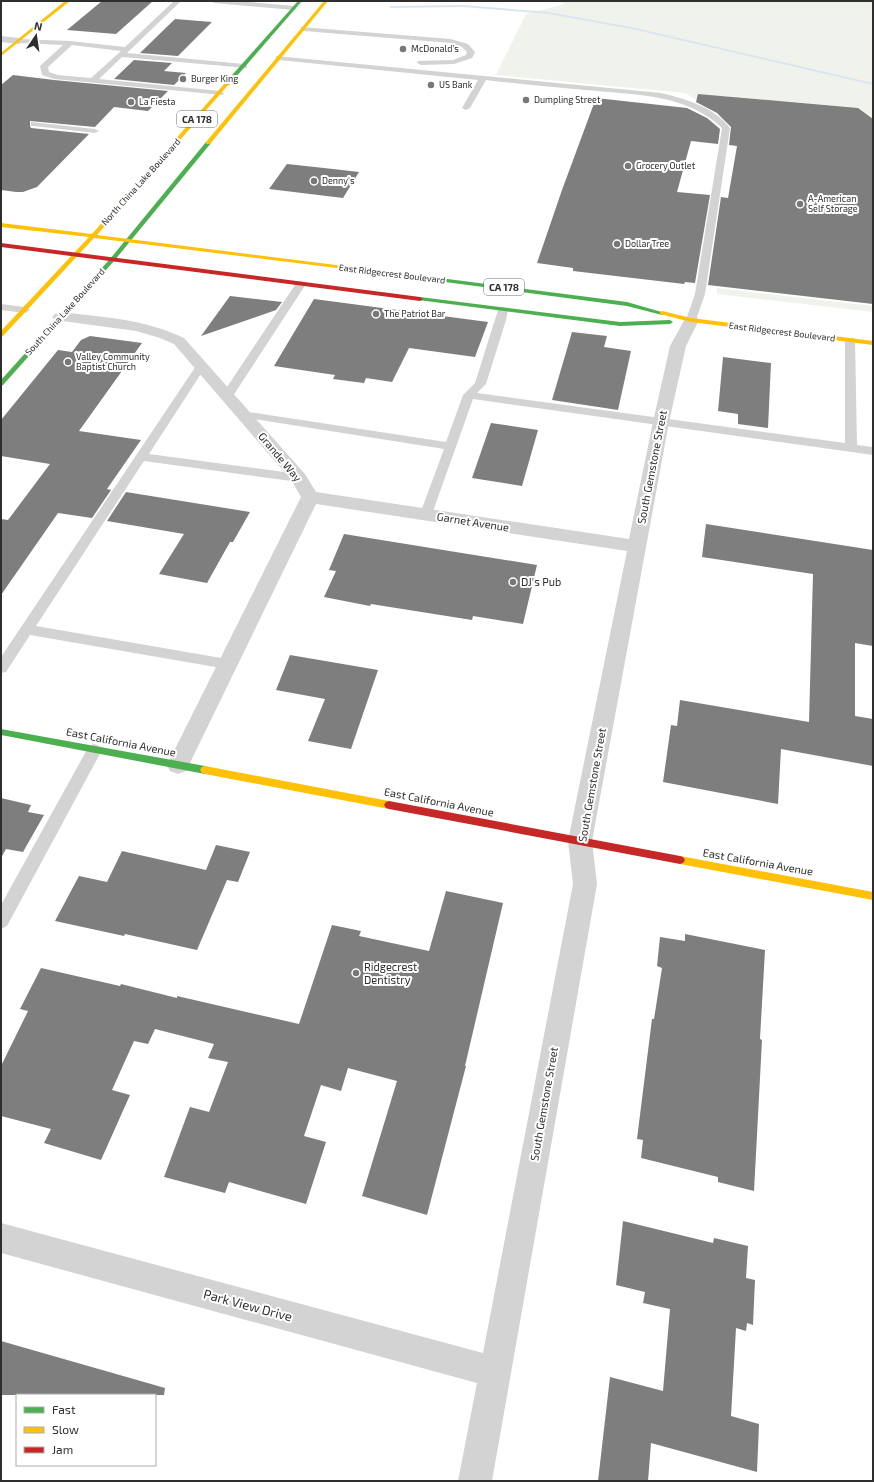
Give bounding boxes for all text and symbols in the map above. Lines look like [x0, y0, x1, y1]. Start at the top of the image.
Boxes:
north arrow [16, 16, 56, 56]
text: N [33, 19, 44, 33]
place label: McDonald's [411, 43, 459, 54]
marker: McDonald's [398, 44, 408, 54]
place label: Burger King [191, 73, 238, 84]
marker: Burger King [178, 74, 188, 84]
place label: US Bank [439, 79, 473, 90]
marker: US Bank [426, 80, 436, 90]
place label: Dumpling Street [534, 94, 601, 105]
marker: Dumpling Street [521, 95, 531, 105]
place label: La Fiesta [139, 96, 175, 107]
marker: La Fiesta [126, 97, 136, 107]
road number: CA 178 [177, 111, 217, 127]
street label: North China Lake Boulevard [99, 136, 183, 227]
place label: Grocery Outlet [636, 160, 696, 171]
marker: Grocery Outlet [623, 161, 633, 171]
place label: Denny's [322, 175, 355, 186]
marker: Denny's [309, 176, 319, 186]
place label: A-American Self Storage [808, 193, 858, 214]
marker: A-American Self Storage [795, 199, 805, 209]
place label: Dollar Tree [625, 238, 669, 249]
marker: Dollar Tree [612, 239, 622, 249]
street label: East Ridgecrest Boulevard [338, 262, 446, 285]
street label: South China Lake Boulevard [23, 266, 107, 357]
road number: CA 178 [484, 279, 524, 295]
place label: The Patriot Bar [384, 308, 446, 319]
marker: The Patriot Bar [371, 309, 381, 319]
street label: East Ridgecrest Boulevard [728, 320, 836, 343]
place label: Valley Community Baptist Church [76, 351, 150, 372]
marker: Valley Community Baptist Church [63, 357, 73, 367]
street label: South Gemstone Street [634, 409, 669, 525]
street label: Grande Way [256, 429, 305, 484]
street label: Garnet Avenue [436, 509, 510, 534]
place label: DJ's Pub [521, 575, 561, 588]
marker: DJ's Pub [508, 577, 518, 587]
street label: East California Avenue [65, 724, 177, 759]
street label: South Gemstone Street [575, 727, 608, 843]
street label: East California Avenue [383, 784, 495, 819]
street label: East California Avenue [702, 845, 814, 878]
place label: Ridgecrest Dentistry [364, 960, 417, 986]
marker: Ridgecrest Dentistry [351, 968, 361, 978]
street label: South Gemstone Street [527, 1046, 560, 1162]
street label: Park View Drive [202, 1285, 294, 1325]
legend [16, 1394, 156, 1466]
text: Fast [52, 1402, 76, 1416]
text: Slow [52, 1422, 79, 1436]
text: Jam [52, 1442, 73, 1456]

